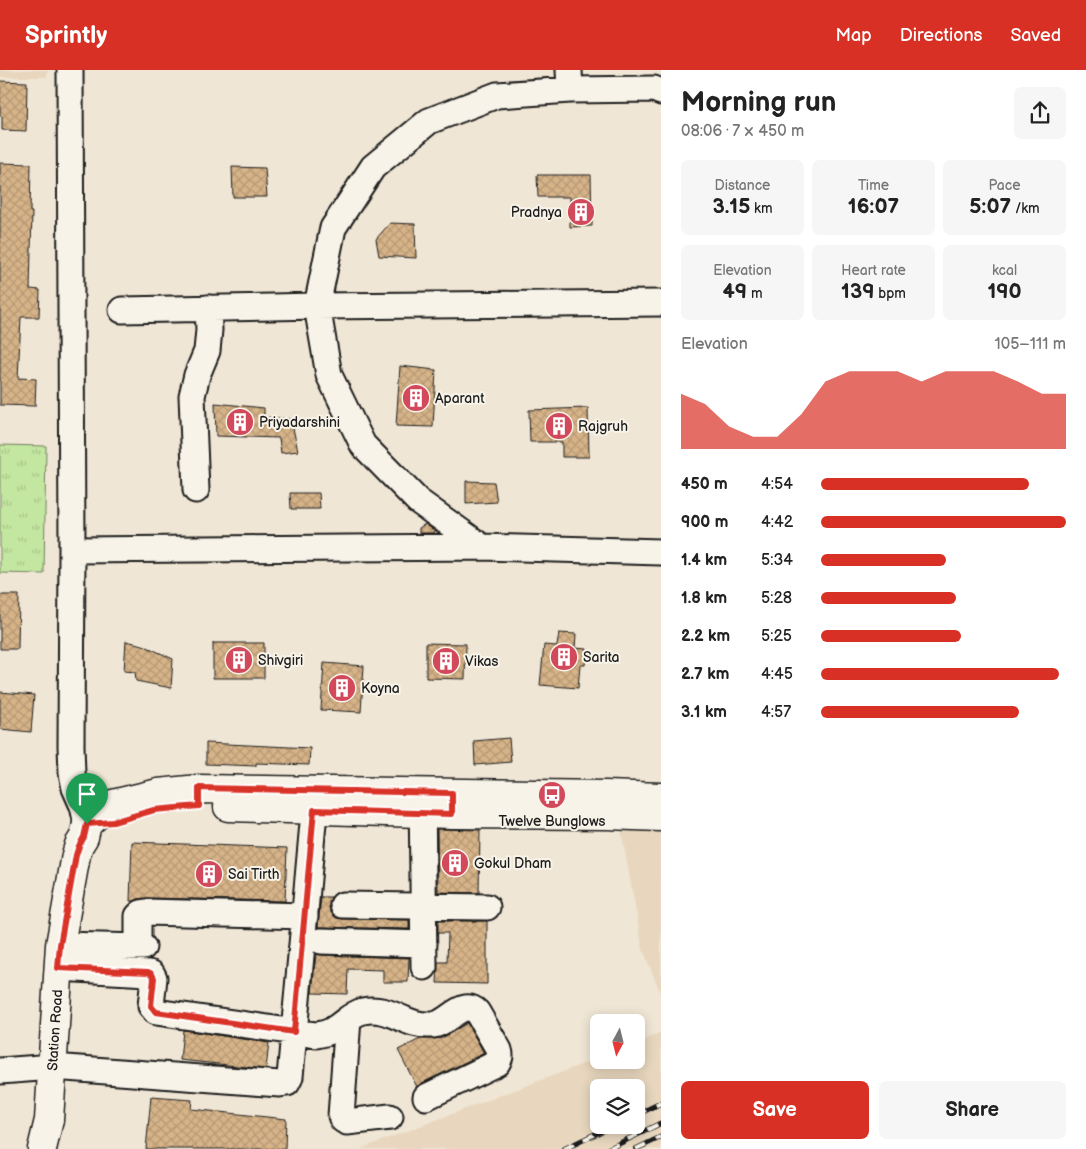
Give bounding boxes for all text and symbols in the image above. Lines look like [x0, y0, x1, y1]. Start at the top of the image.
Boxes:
text: Sprintly [25, 21, 107, 50]
text: Map [836, 25, 872, 46]
text: Directions [900, 25, 982, 46]
text: Saved [1010, 25, 1061, 46]
text: Morning run [681, 86, 836, 119]
button: share [1014, 87, 1066, 139]
text: 08:06 · 7 × 450 m [681, 122, 804, 141]
text: Distance [715, 177, 770, 194]
text: Time [858, 177, 889, 194]
text: Pace [989, 177, 1020, 194]
text: 3.15 [712, 194, 750, 219]
text: 16:07 [848, 194, 899, 219]
text: 5:07 [969, 194, 1011, 219]
building icon: Pradnya [566, 197, 596, 227]
text: km [750, 200, 773, 217]
text: /km [1011, 200, 1040, 217]
place label: Pradnya [511, 204, 562, 221]
text: Elevation [713, 262, 772, 279]
text: Heart rate [841, 262, 906, 279]
text: kcal [992, 262, 1017, 279]
text: 49 [722, 279, 747, 304]
text: 139 [841, 279, 875, 304]
text: 190 [987, 279, 1022, 304]
text: m [747, 285, 763, 302]
text: bpm [875, 285, 906, 302]
text: Elevation [681, 335, 748, 354]
text: 105–111 m [995, 335, 1066, 354]
building icon: Aparant [401, 383, 431, 413]
place label: Aparant [435, 390, 485, 407]
building icon: Priyadarshini [225, 407, 255, 437]
building icon: Rajgruh [544, 411, 574, 441]
place label: Priyadarshini [259, 414, 340, 431]
place label: Rajgruh [578, 418, 628, 435]
text: 450 m [681, 475, 728, 494]
text: 4:54 [761, 475, 793, 494]
text: 900 m [681, 513, 728, 532]
text: 4:42 [761, 513, 793, 532]
text: 1.4 km [681, 551, 727, 570]
text: 5:34 [761, 551, 793, 570]
text: 1.8 km [681, 589, 727, 608]
text: 5:28 [761, 589, 792, 608]
text: 2.2 km [681, 627, 730, 646]
text: 5:25 [761, 627, 792, 646]
building icon: Sarita [549, 642, 579, 672]
building icon: Shivgiri [224, 645, 254, 675]
building icon: Vikas [431, 646, 461, 676]
place label: Sarita [583, 649, 620, 666]
place label: Shivgiri [258, 652, 303, 669]
place label: Vikas [465, 653, 498, 670]
text: 2.7 km [681, 665, 729, 684]
text: 4:45 [761, 665, 793, 684]
building icon: Koyna [327, 673, 357, 703]
place label: Koyna [361, 680, 400, 697]
text: 3.1 km [681, 703, 727, 722]
text: 4:57 [761, 703, 791, 722]
pin [66, 773, 108, 824]
icon: arrive [73, 780, 101, 808]
bus stop icon: Twelve Bunglows [537, 780, 567, 810]
place label: Twelve Bunglows [498, 813, 606, 830]
building icon: Gokul Dham [440, 848, 470, 878]
place label: Gokul Dham [474, 855, 551, 872]
building icon: Sai Tirth [194, 859, 224, 889]
place label: Sai Tirth [228, 866, 280, 883]
street label: Station Road [44, 989, 66, 1071]
north arrow [590, 1014, 645, 1069]
map controls [590, 1014, 645, 1134]
button: layers [590, 1079, 645, 1134]
button: Save [681, 1081, 869, 1139]
button: Share [879, 1081, 1066, 1139]

